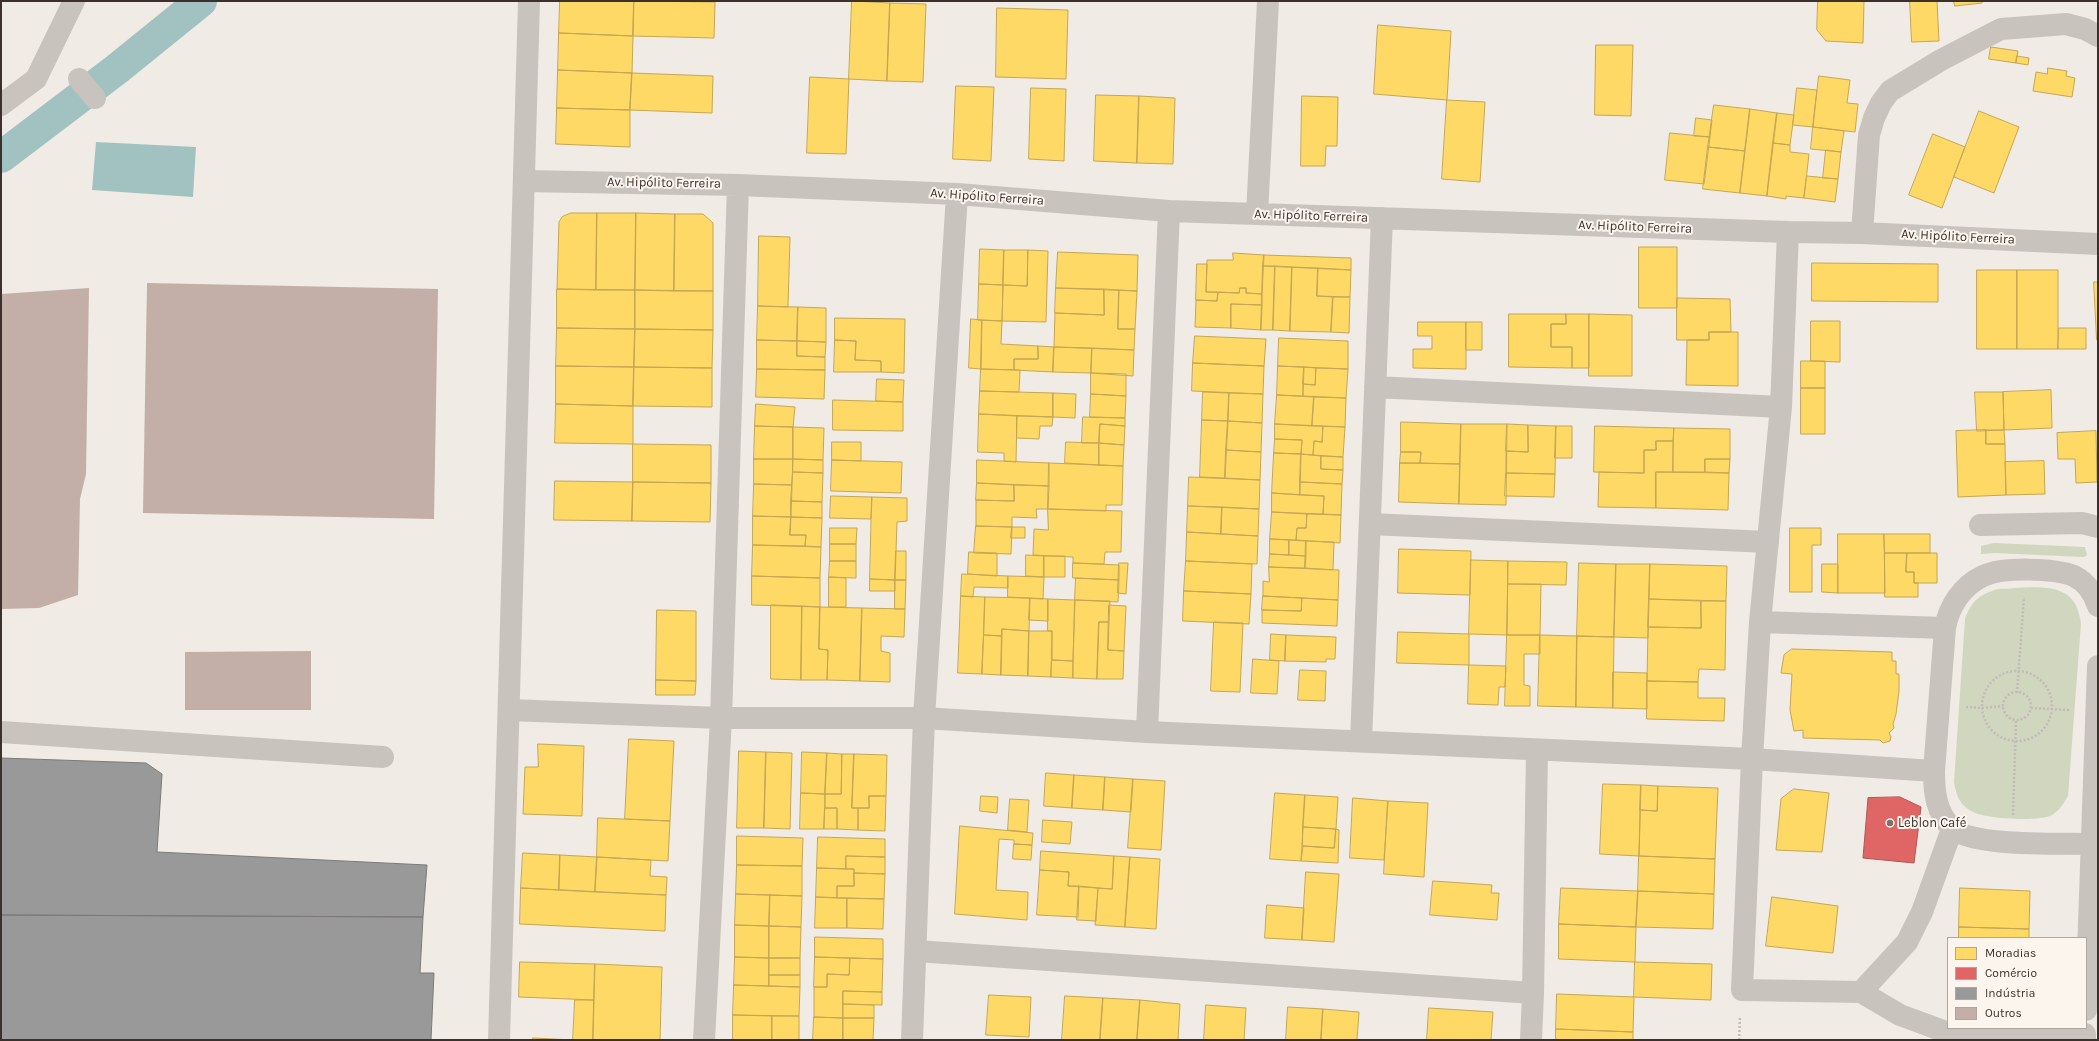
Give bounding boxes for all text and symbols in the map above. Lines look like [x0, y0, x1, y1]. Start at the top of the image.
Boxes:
street label: Av. Hipólito Ferreira [607, 174, 721, 192]
street label: Av. Hipólito Ferreira [930, 185, 1044, 209]
street label: Av. Hipólito Ferreira [1254, 206, 1368, 226]
street label: Av. Hipólito Ferreira [1578, 217, 1692, 237]
street label: Av. Hipólito Ferreira [1901, 226, 2015, 248]
place label: Leblon Café [1898, 815, 1966, 831]
marker: Leblon Café [1885, 818, 1895, 828]
legend [1947, 937, 2087, 1029]
text: Moradias [1985, 946, 2036, 960]
text: Comércio [1985, 966, 2037, 980]
text: Indústria [1985, 986, 2035, 1000]
text: Outros [1985, 1006, 2022, 1020]

